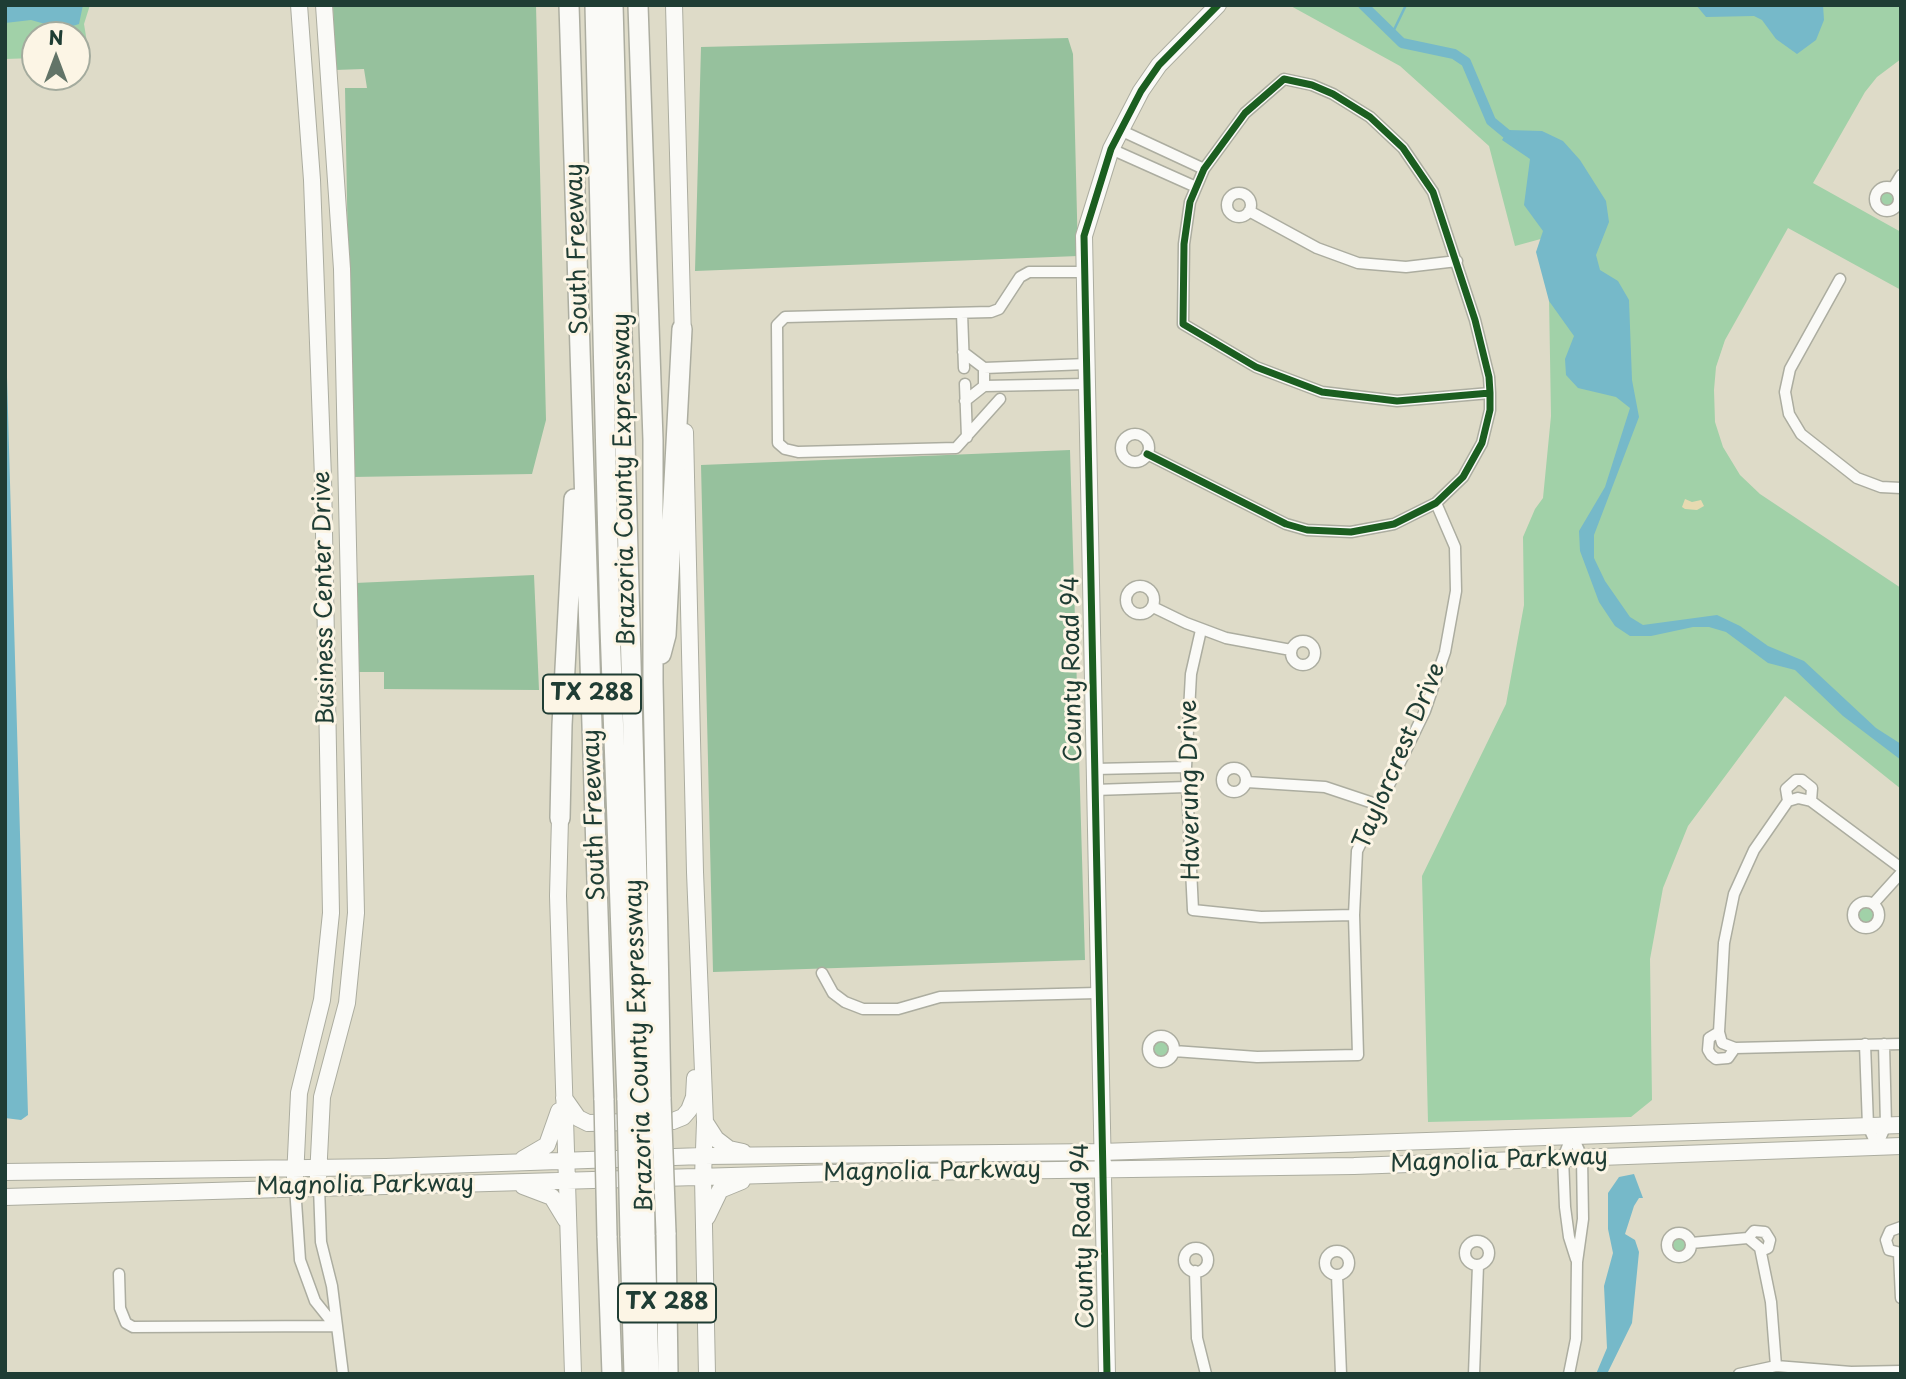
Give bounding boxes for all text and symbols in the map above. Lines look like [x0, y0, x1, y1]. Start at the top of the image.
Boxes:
north arrow [21, 21, 91, 91]
text: N [48, 23, 64, 51]
street label: South Freeway [561, 163, 595, 335]
street label: Brazoria County Expressway [608, 313, 642, 647]
street label: Business Center Drive [308, 471, 342, 725]
street label: County Road 94 [1057, 576, 1089, 762]
street label: Taylorcrest Drive [1348, 659, 1452, 853]
road number: TX 288 [543, 674, 641, 714]
street label: Haverung Drive [1175, 699, 1207, 881]
street label: South Freeway [578, 729, 612, 901]
street label: Brazoria County Expressway [620, 879, 660, 1213]
street label: County Road 94 [1066, 1142, 1102, 1330]
street label: Magnolia Parkway [1390, 1143, 1608, 1179]
street label: Magnolia Parkway [823, 1156, 1041, 1188]
street label: Magnolia Parkway [256, 1170, 474, 1202]
road number: TX 288 [618, 1284, 716, 1322]

